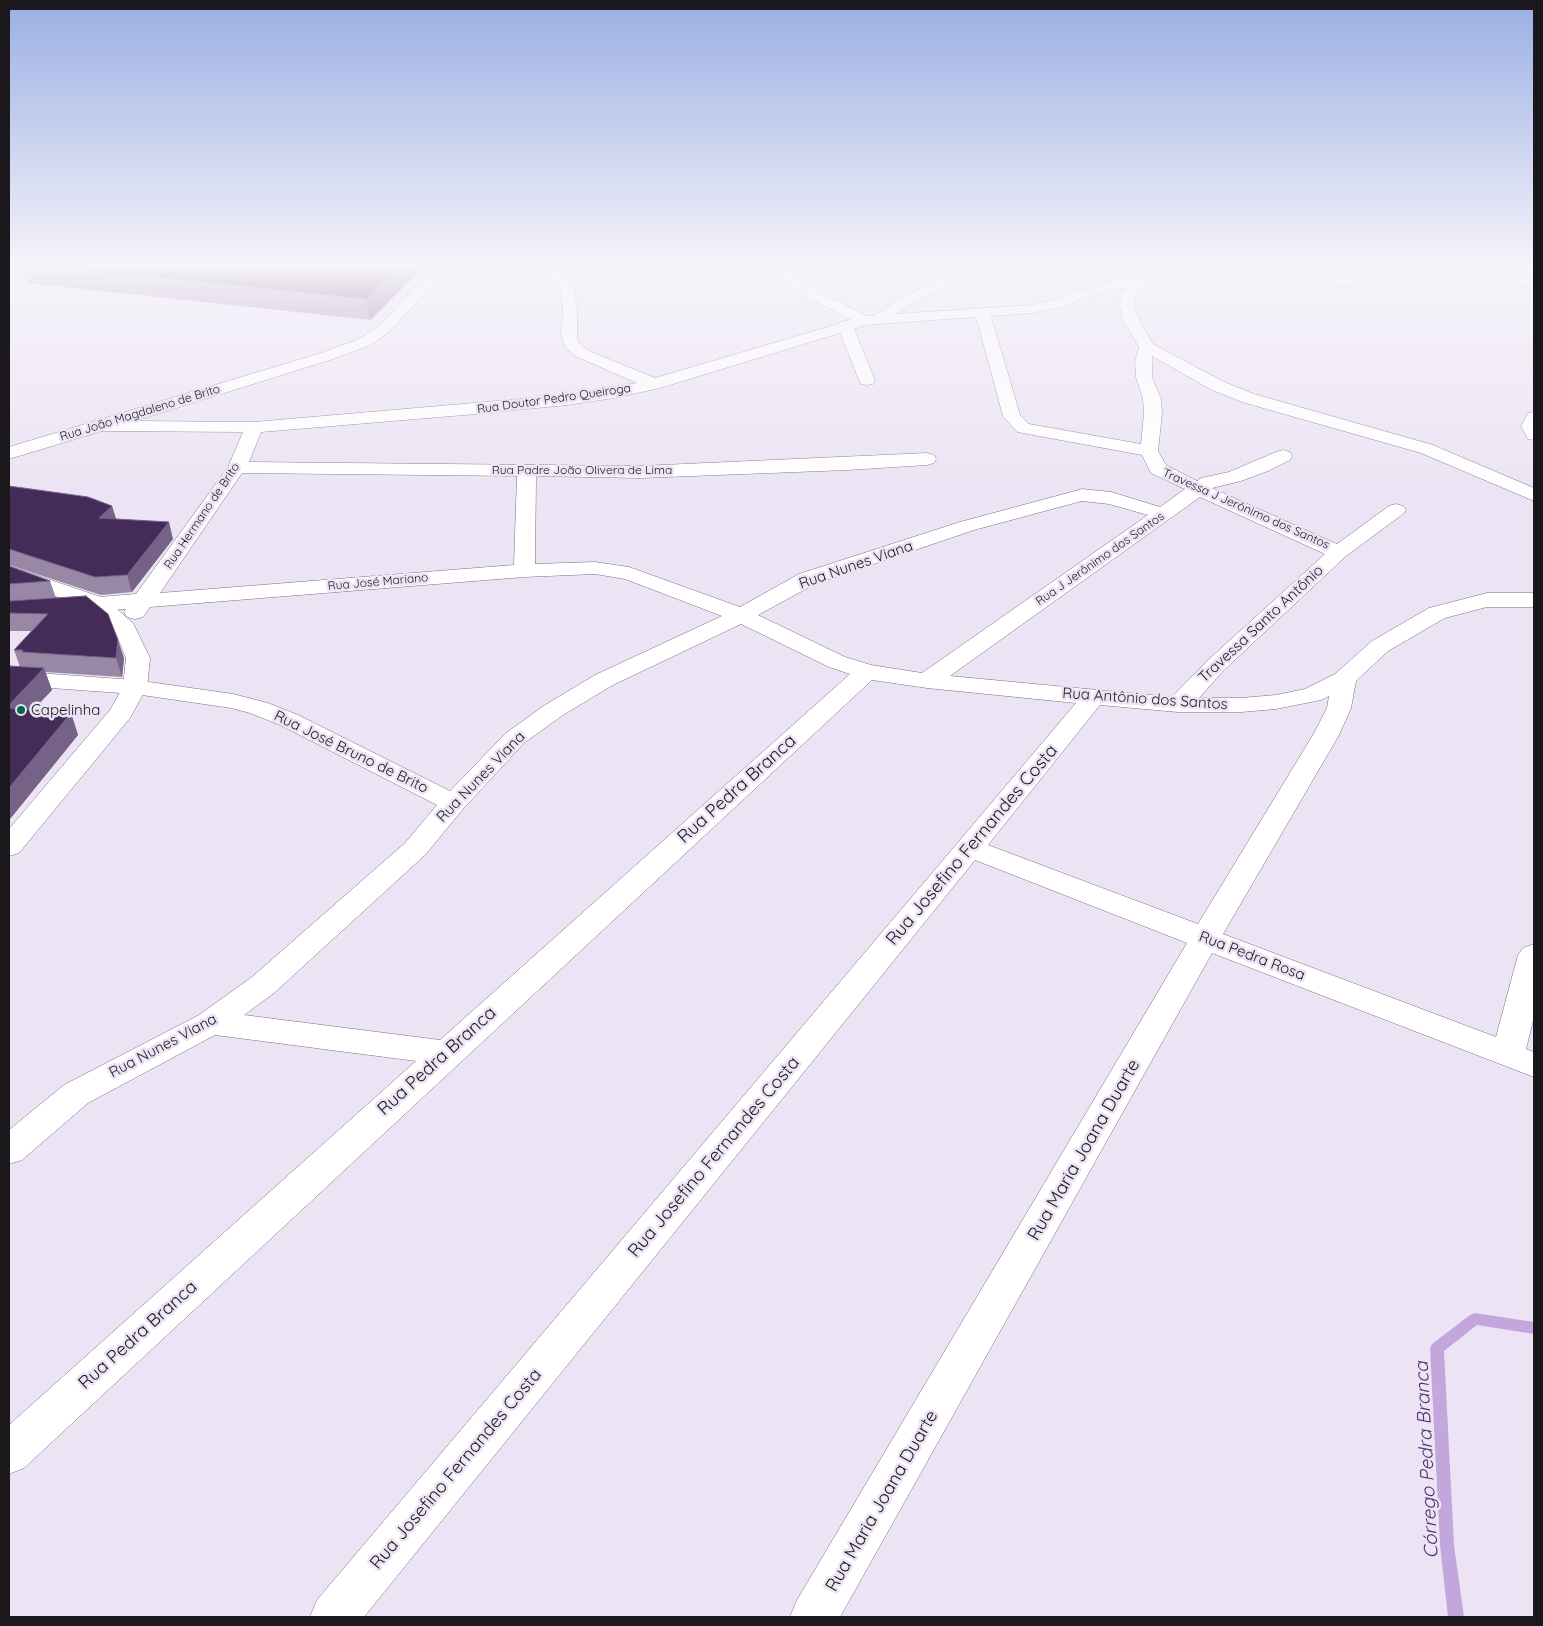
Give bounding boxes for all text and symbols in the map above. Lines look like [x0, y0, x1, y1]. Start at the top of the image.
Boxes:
street label: Rua Doutor Pedro Queiroga [476, 381, 632, 417]
street label: Rua João Magdaleno de Brito [58, 382, 222, 444]
street label: Rua Hermano de Brito [161, 460, 243, 572]
street label: Rua Padre João Olivera de Lima [492, 463, 672, 477]
street label: Travessa J Jerônimo dos Santos [1160, 466, 1332, 552]
street label: Rua J Jerônimo dos Santos [1033, 509, 1167, 609]
street label: Rua Nunes Viana [797, 537, 915, 593]
street label: Travessa Santo Antônio [1195, 561, 1327, 687]
street label: Rua José Mariano [327, 570, 429, 594]
street label: Rua Antônio dos Santos [1062, 684, 1228, 714]
place label: Capelinha [31, 701, 100, 719]
marker: Capelinha [15, 704, 27, 716]
street label: Rua José Bruno de Brito [271, 707, 431, 797]
street label: Rua Nunes Viana [433, 728, 529, 826]
street label: Rua Pedra Branca [673, 730, 801, 848]
street label: Rua Josefino Fernandes Costa [882, 740, 1062, 950]
street label: Rua Pedra Rosa [1196, 928, 1308, 984]
street label: Rua Pedra Branca [373, 1002, 501, 1120]
street label: Rua Nunes Viana [106, 1010, 220, 1082]
street label: Rua Josefino Fernandes Costa [624, 1052, 804, 1262]
street label: Rua Maria Joana Duarte [1023, 1055, 1145, 1245]
street label: Rua Pedra Branca [74, 1276, 202, 1394]
water label: Córrego Pedra Branca [1410, 1361, 1444, 1559]
street label: Rua Josefino Fernandes Costa [366, 1364, 546, 1574]
street label: Rua Maria Joana Duarte [821, 1406, 943, 1596]

